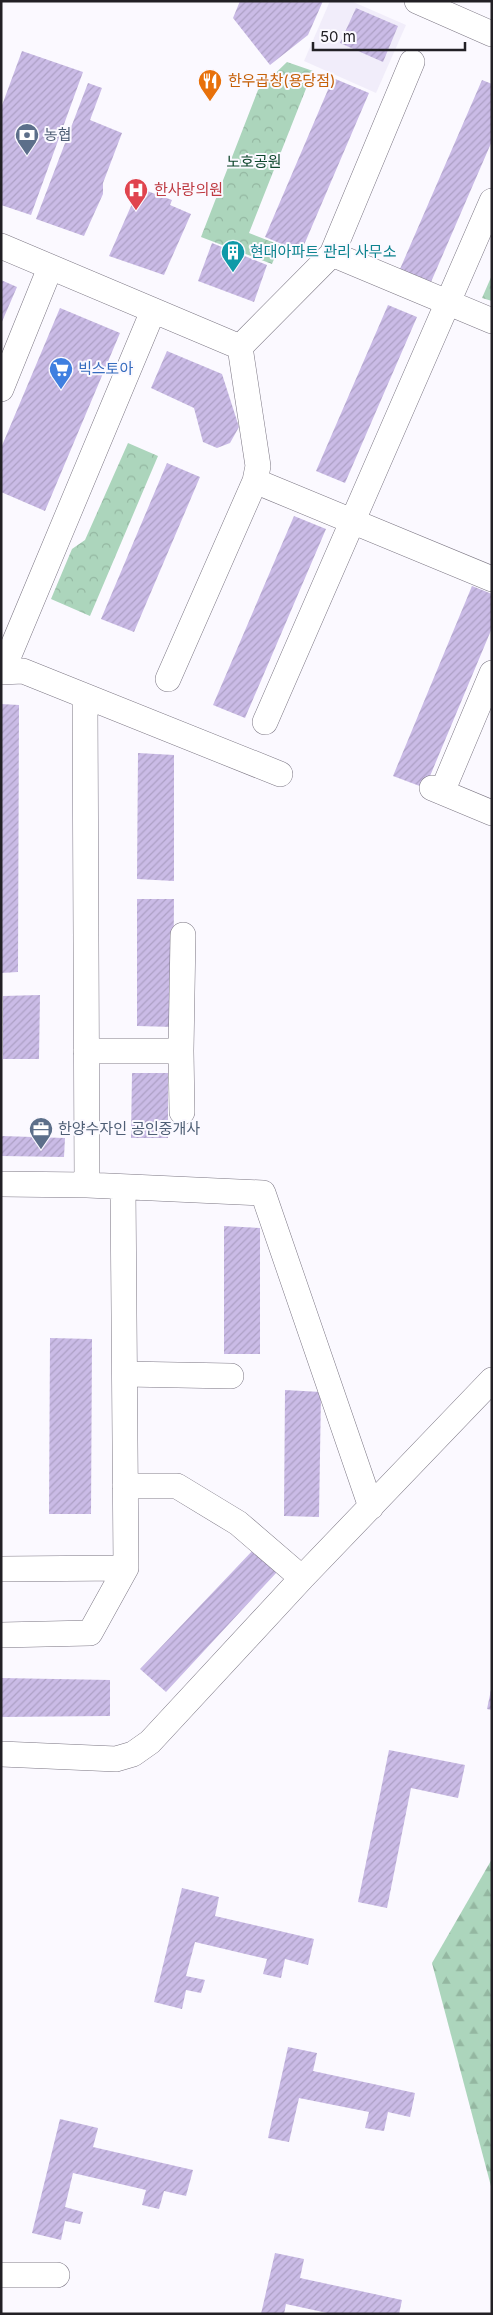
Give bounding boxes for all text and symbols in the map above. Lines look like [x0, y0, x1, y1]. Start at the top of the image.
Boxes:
scale bar [313, 20, 466, 52]
text: 50 m [320, 27, 356, 46]
restaurant icon: 한우곱창(용당점) [197, 68, 223, 102]
place label: 한우곱창(용당점) [228, 71, 336, 90]
bank icon: 농협 [14, 122, 40, 156]
place label: 농협 [44, 125, 72, 144]
park label: 노호공원 [226, 152, 282, 171]
hospital icon: 한사랑의원 [123, 177, 149, 211]
place label: 한사랑의원 [154, 180, 223, 199]
building icon: 현대아파트 관리 사무소 [220, 239, 246, 273]
place label: 현대아파트 관리 사무소 [250, 242, 397, 261]
supermarket icon: 빅스토아 [48, 356, 74, 390]
place label: 빅스토아 [78, 359, 133, 378]
office icon: 한양수자인 공인중개사 [28, 1116, 54, 1150]
place label: 한양수자인 공인중개사 [58, 1119, 200, 1138]

